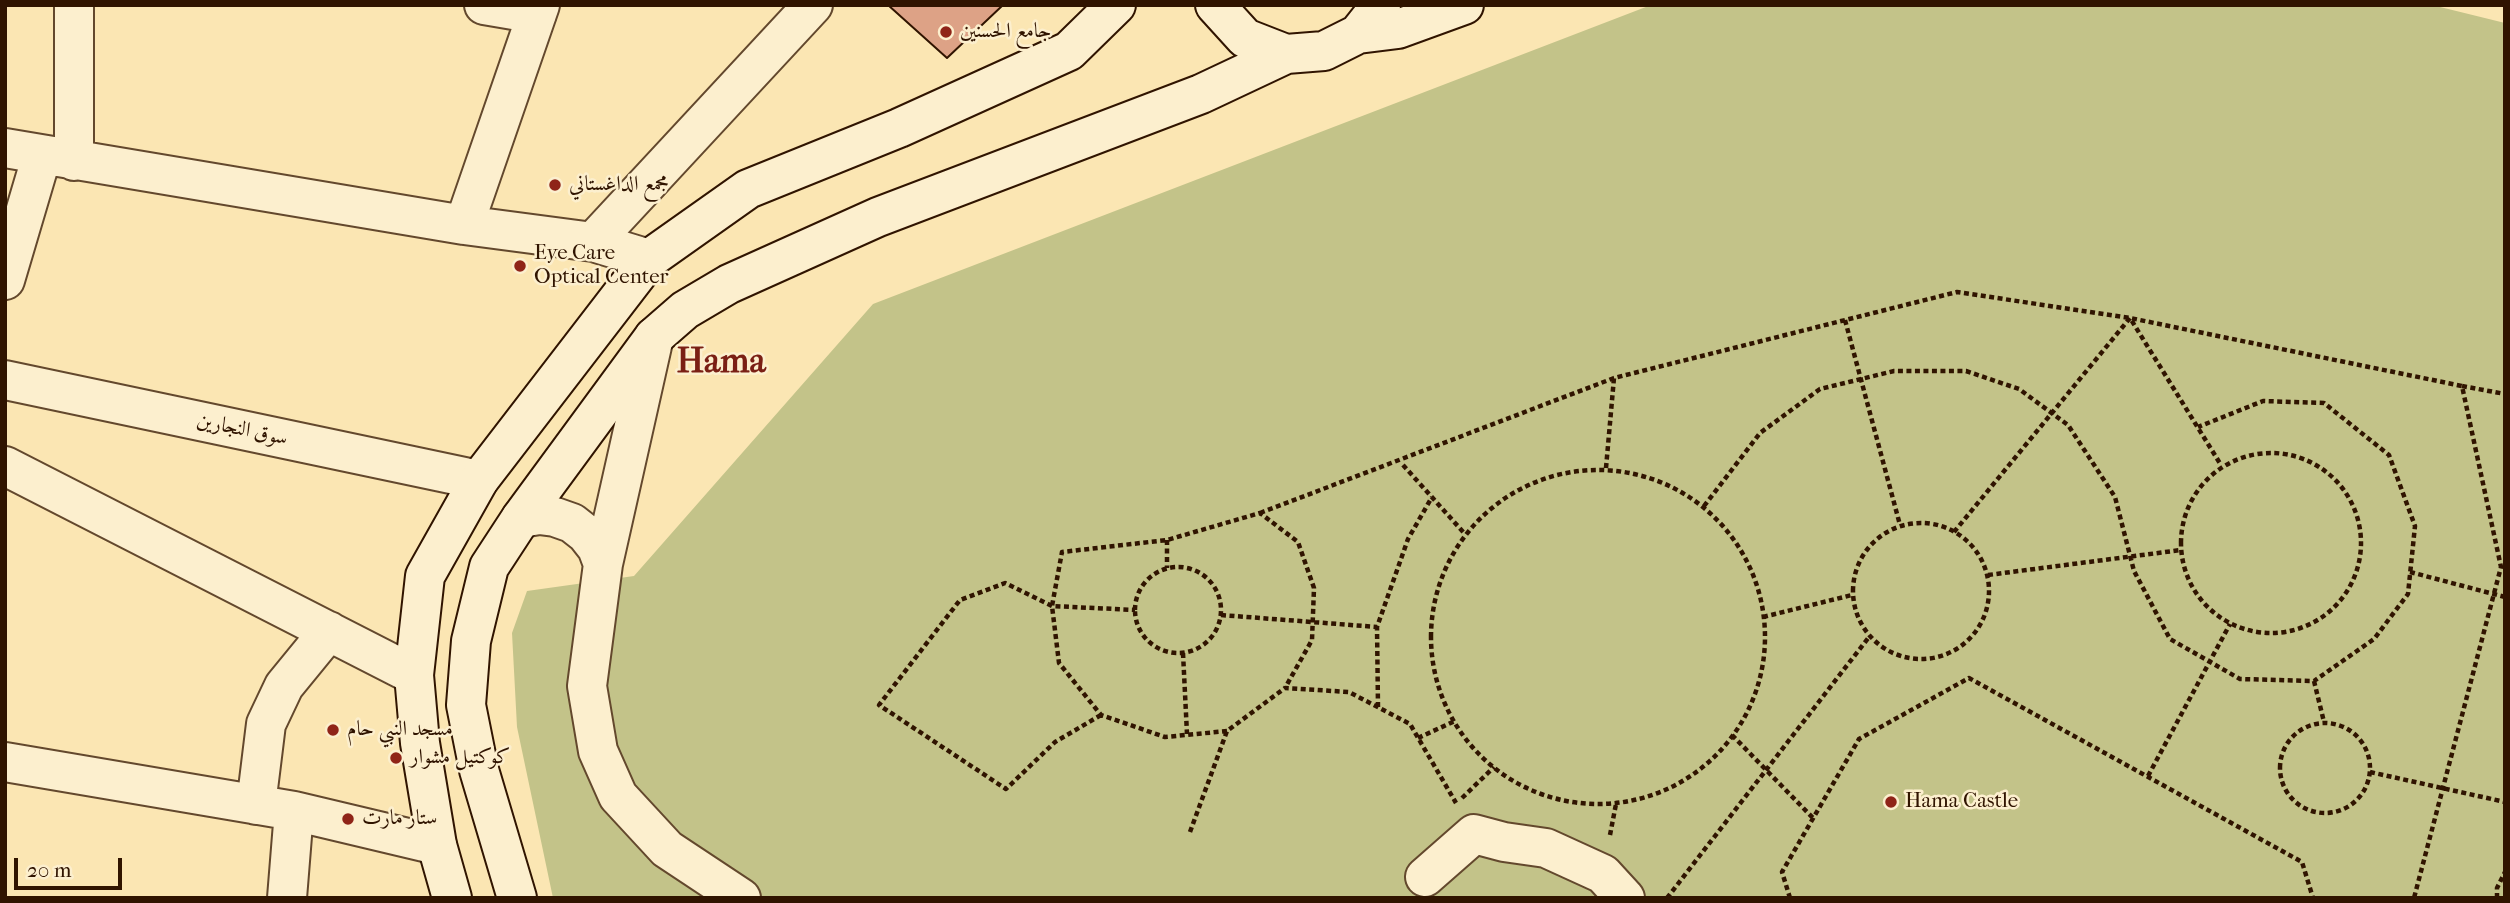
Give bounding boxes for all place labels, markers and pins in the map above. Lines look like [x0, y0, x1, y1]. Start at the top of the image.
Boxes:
place label: جامع الحسنين [960, 19, 1051, 45]
marker: جامع الحسنين [938, 24, 954, 40]
place label: مجمع الداغستاني [569, 172, 669, 198]
marker: مجمع الداغستاني [547, 177, 563, 193]
place label: Eye Care Optical Center [534, 241, 668, 291]
marker: Eye Care Optical Center [512, 258, 528, 274]
place label: مسجد النبي حام [347, 717, 453, 743]
marker: مسجد النبي حام [325, 722, 341, 738]
place label: كوكتيل مشوار [410, 745, 510, 771]
marker: كوكتيل مشوار [388, 750, 404, 766]
place label: Hama Castle [1905, 789, 2018, 815]
marker: Hama Castle [1883, 794, 1899, 810]
place label: ستار مارت [362, 806, 438, 832]
marker: ستار مارت [340, 811, 356, 827]

